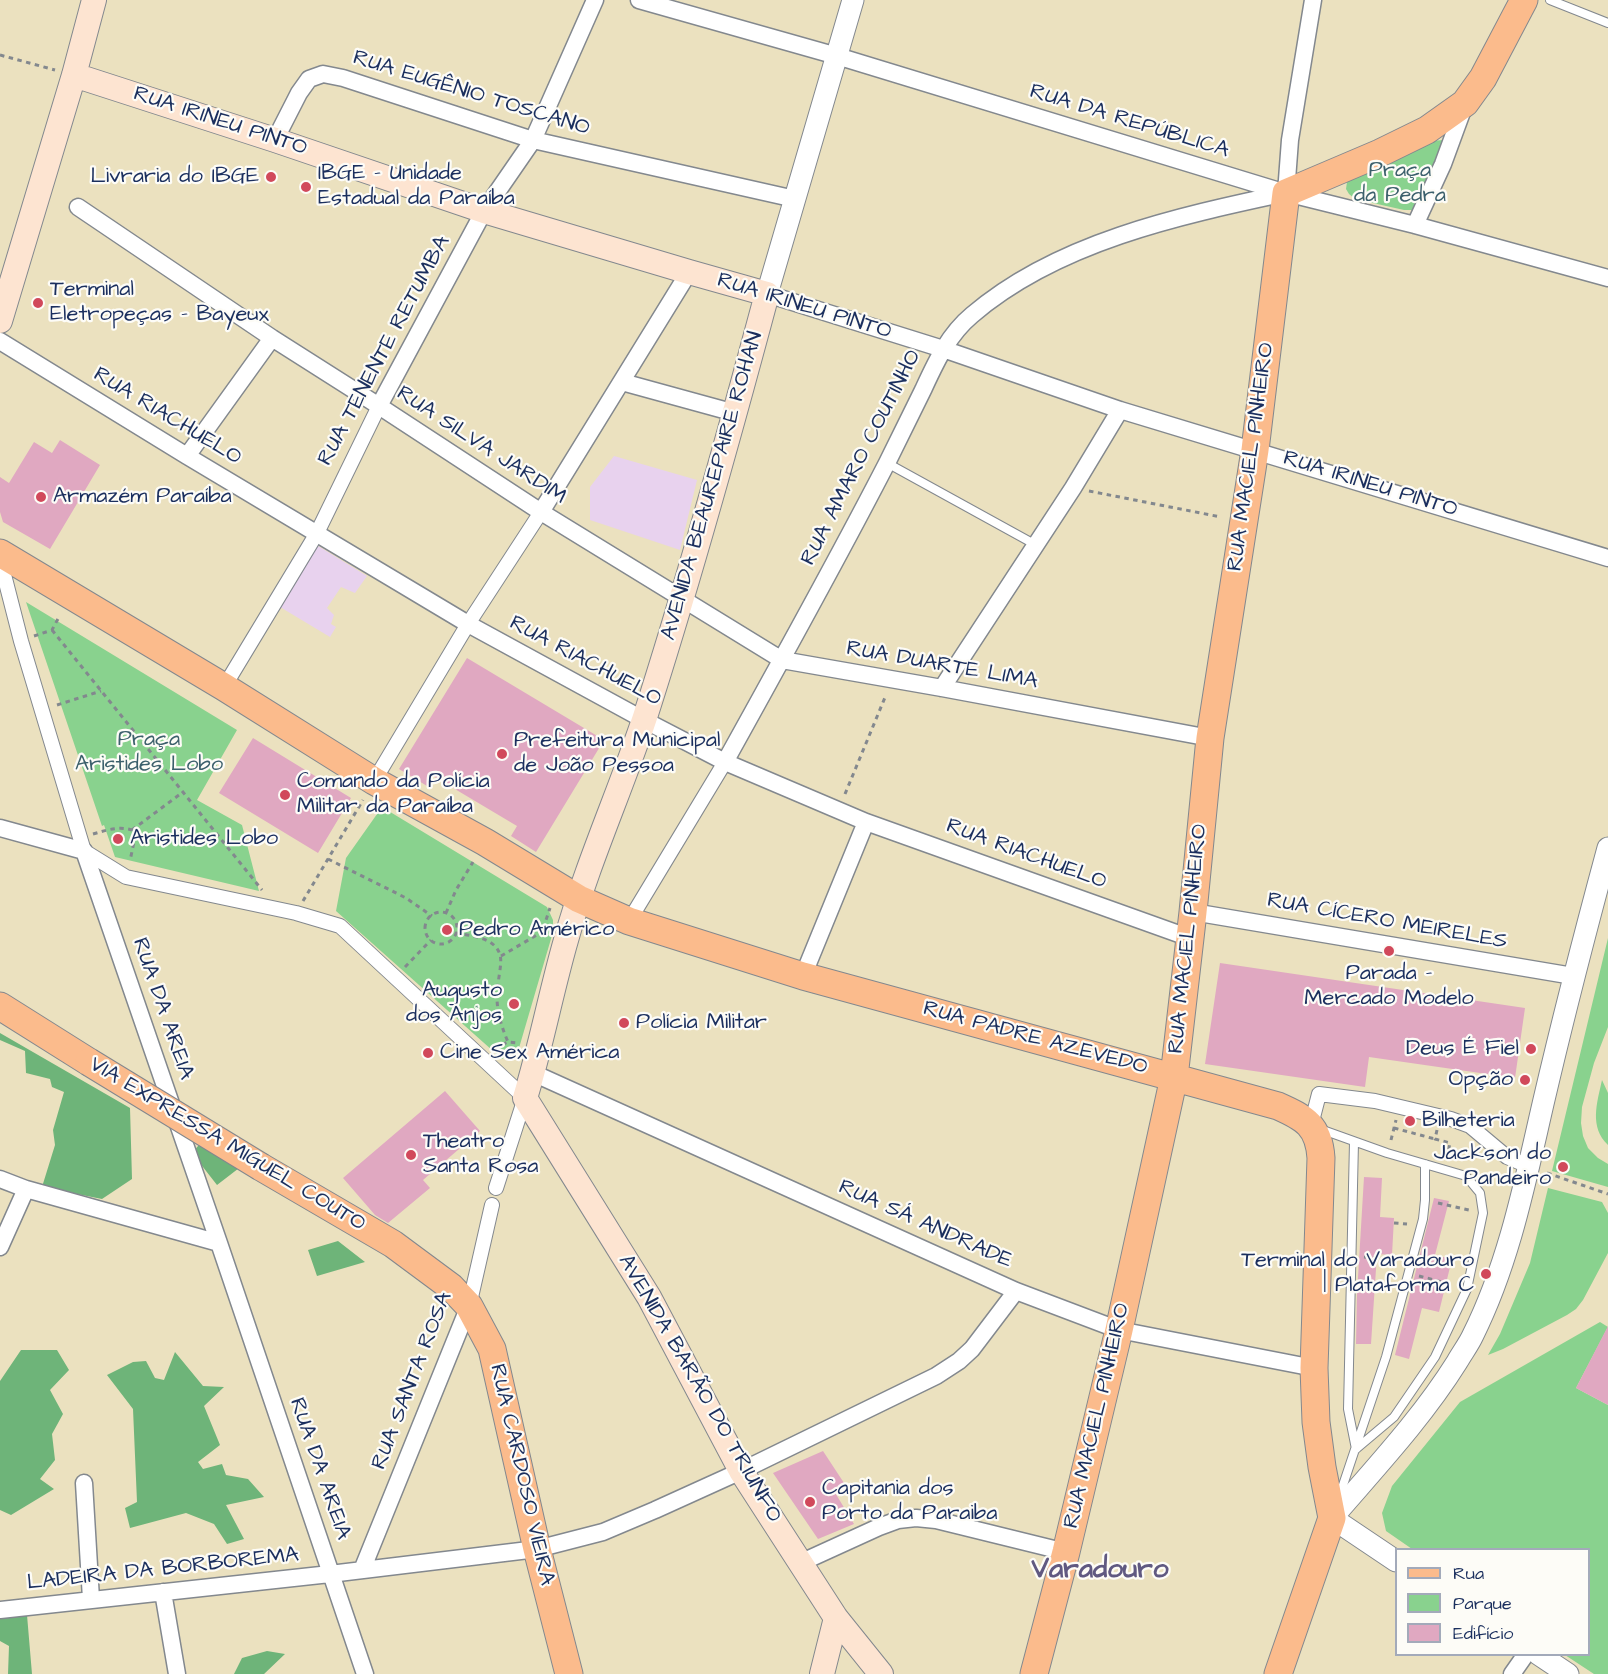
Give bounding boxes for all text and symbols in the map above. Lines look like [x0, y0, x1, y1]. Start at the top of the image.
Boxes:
street label: RUA EUGÊNIO TOSCANO [350, 45, 592, 143]
street label: RUA DA REPÚBLICA [1026, 79, 1232, 165]
street label: RUA IRINEU PINTO [130, 82, 310, 162]
park label: Praça da Pedra [1354, 158, 1446, 210]
place label: IBGE - Unidade Estadual da Paraíba [318, 161, 515, 212]
place label: Livraria do IBGE [91, 164, 259, 190]
marker: Livraria do IBGE [264, 170, 278, 184]
marker: IBGE - Unidade Estadual da Paraíba [299, 180, 313, 194]
street label: RUA TENENTE RETUMBA [313, 232, 457, 470]
street label: RUA IRINEU PINTO [714, 268, 894, 346]
place label: Terminal Eletropeças - Bayeux [50, 277, 269, 328]
marker: Terminal Eletropeças - Bayeux [31, 296, 45, 310]
street label: AVENIDA BEAUREPAIRE ROHAN [656, 329, 770, 643]
street label: RUA MACIEL PINHEIRO [1223, 341, 1281, 573]
street label: RUA AMARO COUTINHO [796, 346, 928, 570]
street label: RUA RIACHUELO [88, 362, 246, 472]
street label: RUA SILVA JARDIM [391, 381, 571, 511]
street label: RUA IRINEU PINTO [1280, 446, 1460, 524]
place label: Armazém Paraíba [53, 484, 232, 510]
marker: Armazém Paraíba [34, 490, 48, 504]
street label: RUA RIACHUELO [505, 611, 665, 713]
street label: RUA DUARTE LIMA [844, 636, 1040, 696]
park label: Praça Aristides Lobo [75, 727, 223, 778]
place label: Prefeitura Municipal de João Pessoa [514, 728, 720, 780]
marker: Prefeitura Municipal de João Pessoa [495, 747, 509, 761]
place label: Comando da Polícia Militar da Paraíba [297, 769, 490, 820]
marker: Comando da Polícia Militar da Paraíba [278, 788, 292, 802]
street label: RUA RIACHUELO [942, 814, 1110, 896]
street label: RUA MACIEL PINHEIRO [1164, 823, 1214, 1055]
place label: Aristides Lobo [130, 826, 278, 852]
marker: Aristides Lobo [111, 832, 125, 846]
street label: RUA CÍCERO MEIRELES [1265, 888, 1509, 956]
place label: Pedro Américo [459, 917, 614, 943]
marker: Pedro Américo [440, 923, 454, 937]
street label: RUA DA AREIA [125, 935, 199, 1083]
marker: Parada - Mercado Modelo [1382, 944, 1396, 958]
place label: Parada - Mercado Modelo [1304, 961, 1474, 1012]
place label: Augusto dos Anjos [406, 978, 502, 1030]
street label: RUA PADRE AZEVEDO [920, 996, 1150, 1082]
marker: Augusto dos Anjos [507, 997, 521, 1011]
place label: Polícia Militar [636, 1010, 767, 1036]
marker: Polícia Militar [617, 1016, 631, 1030]
place label: Deus É Fiel [1406, 1036, 1519, 1062]
place label: Cine Sex América [440, 1040, 620, 1066]
marker: Deus É Fiel [1524, 1042, 1538, 1056]
marker: Cine Sex América [421, 1046, 435, 1060]
street label: VIA EXPRESSA MIGUEL COUTO [84, 1052, 370, 1238]
place label: Opção [1449, 1067, 1513, 1093]
marker: Opção [1518, 1073, 1532, 1087]
place label: Bilheteria [1422, 1108, 1515, 1134]
marker: Bilheteria [1403, 1114, 1417, 1128]
place label: Theatro Santa Rosa [423, 1129, 539, 1180]
place label: Jackson do Pandeiro [1434, 1141, 1551, 1192]
marker: Theatro Santa Rosa [404, 1148, 418, 1162]
marker: Jackson do Pandeiro [1556, 1160, 1570, 1174]
street label: RUA SÁ ANDRADE [834, 1175, 1016, 1275]
place label: Terminal do Varadouro | Plataforma C [1241, 1248, 1474, 1300]
street label: AVENIDA BARÃO DO TRIUNFO [611, 1250, 787, 1528]
marker: Terminal do Varadouro | Plataforma C [1479, 1267, 1493, 1281]
street label: RUA SANTA ROSA [367, 1288, 459, 1474]
street label: RUA MACIEL PINHEIRO [1059, 1301, 1137, 1531]
street label: RUA CARDOSO VIEIRA [483, 1362, 559, 1588]
street label: RUA DA AREIA [282, 1395, 356, 1543]
place label: Capitania dos Porto da Paraiba [822, 1476, 997, 1528]
marker: Capitania dos Porto da Paraiba [803, 1495, 817, 1509]
street label: LADEIRA DA BORBOREMA [26, 1543, 300, 1597]
legend [1395, 1548, 1590, 1656]
district label: Varadouro [1031, 1554, 1169, 1588]
text: Rua [1453, 1561, 1484, 1586]
text: Parque [1453, 1591, 1512, 1616]
text: Edifício [1453, 1621, 1513, 1646]

